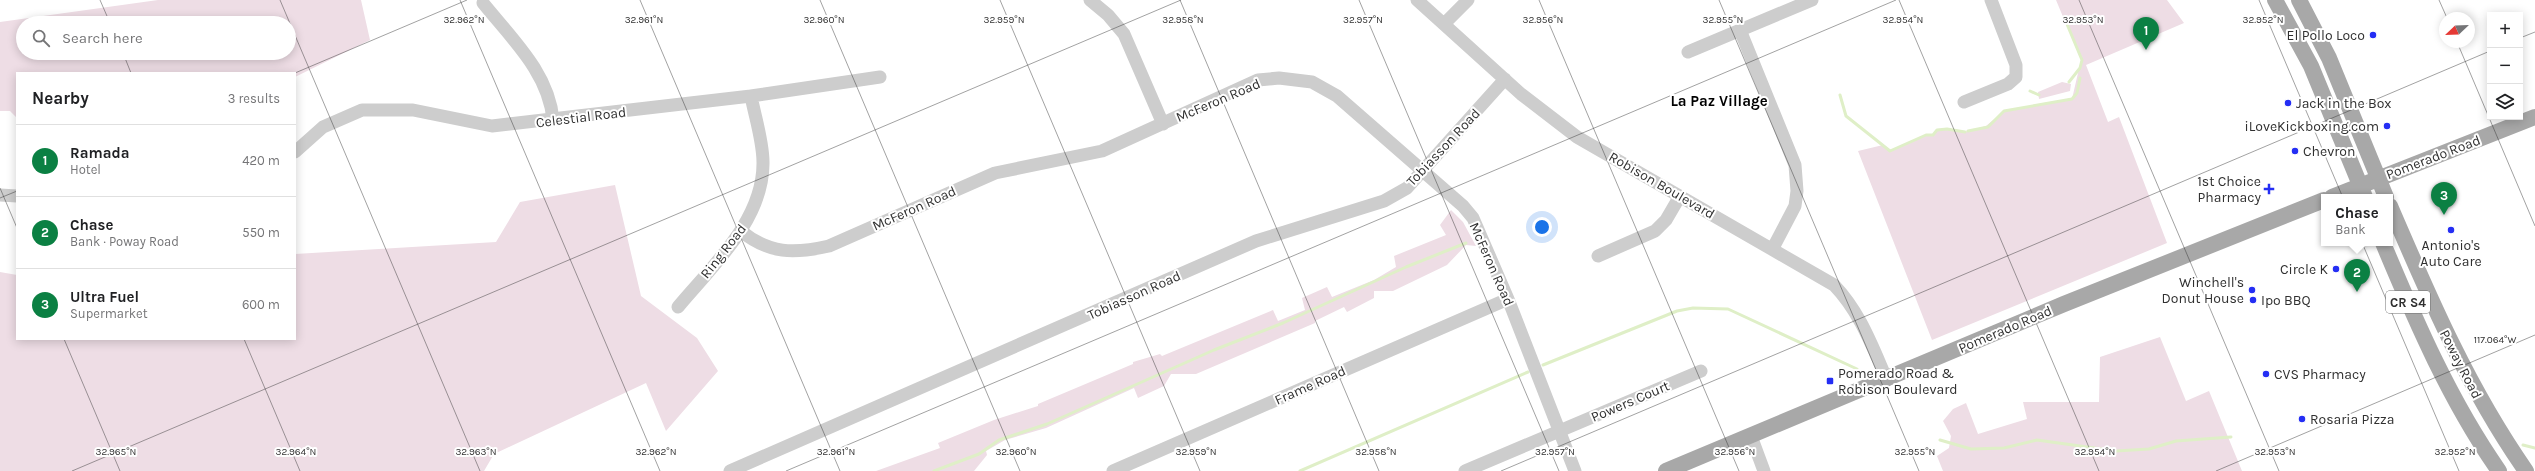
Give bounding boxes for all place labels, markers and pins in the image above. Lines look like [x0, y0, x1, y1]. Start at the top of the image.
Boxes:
pin: 1 [2133, 17, 2159, 50]
place label: El Pollo Loco [2287, 27, 2365, 44]
marker: El Pollo Loco [2368, 30, 2378, 40]
place label: Jack in the Box [2296, 95, 2391, 112]
marker: Jack in the Box [2283, 98, 2293, 108]
place label: iLoveKickboxing.com [2245, 118, 2379, 135]
marker: iLoveKickboxing.com [2382, 121, 2392, 131]
place label: Chevron [2303, 143, 2355, 160]
marker: Chevron [2290, 146, 2300, 156]
place label: 1st Choice Pharmacy [2197, 173, 2261, 206]
pin: 3 [2431, 182, 2457, 215]
marker: 1st Choice Pharmacy [2264, 184, 2274, 194]
marker: Antonio's Auto Care [2446, 225, 2456, 235]
place label: Antonio's Auto Care [2420, 237, 2482, 270]
pin: 2 [2344, 259, 2370, 292]
place label: Circle K [2280, 261, 2328, 278]
marker: Circle K [2331, 264, 2341, 274]
place label: Winchell's Donut House [2162, 274, 2244, 307]
marker: Winchell's Donut House [2247, 285, 2257, 295]
place label: Ipo BBQ [2261, 292, 2311, 309]
marker: Ipo BBQ [2248, 295, 2258, 305]
place label: Pomerado Road & Robison Boulevard [1838, 365, 1958, 398]
place label: CVS Pharmacy [2274, 366, 2366, 383]
marker: CVS Pharmacy [2261, 369, 2271, 379]
marker: Pomerado Road & Robison Boulevard [1825, 376, 1835, 386]
place label: Rosaria Pizza [2310, 411, 2394, 428]
marker: Rosaria Pizza [2297, 414, 2307, 424]

